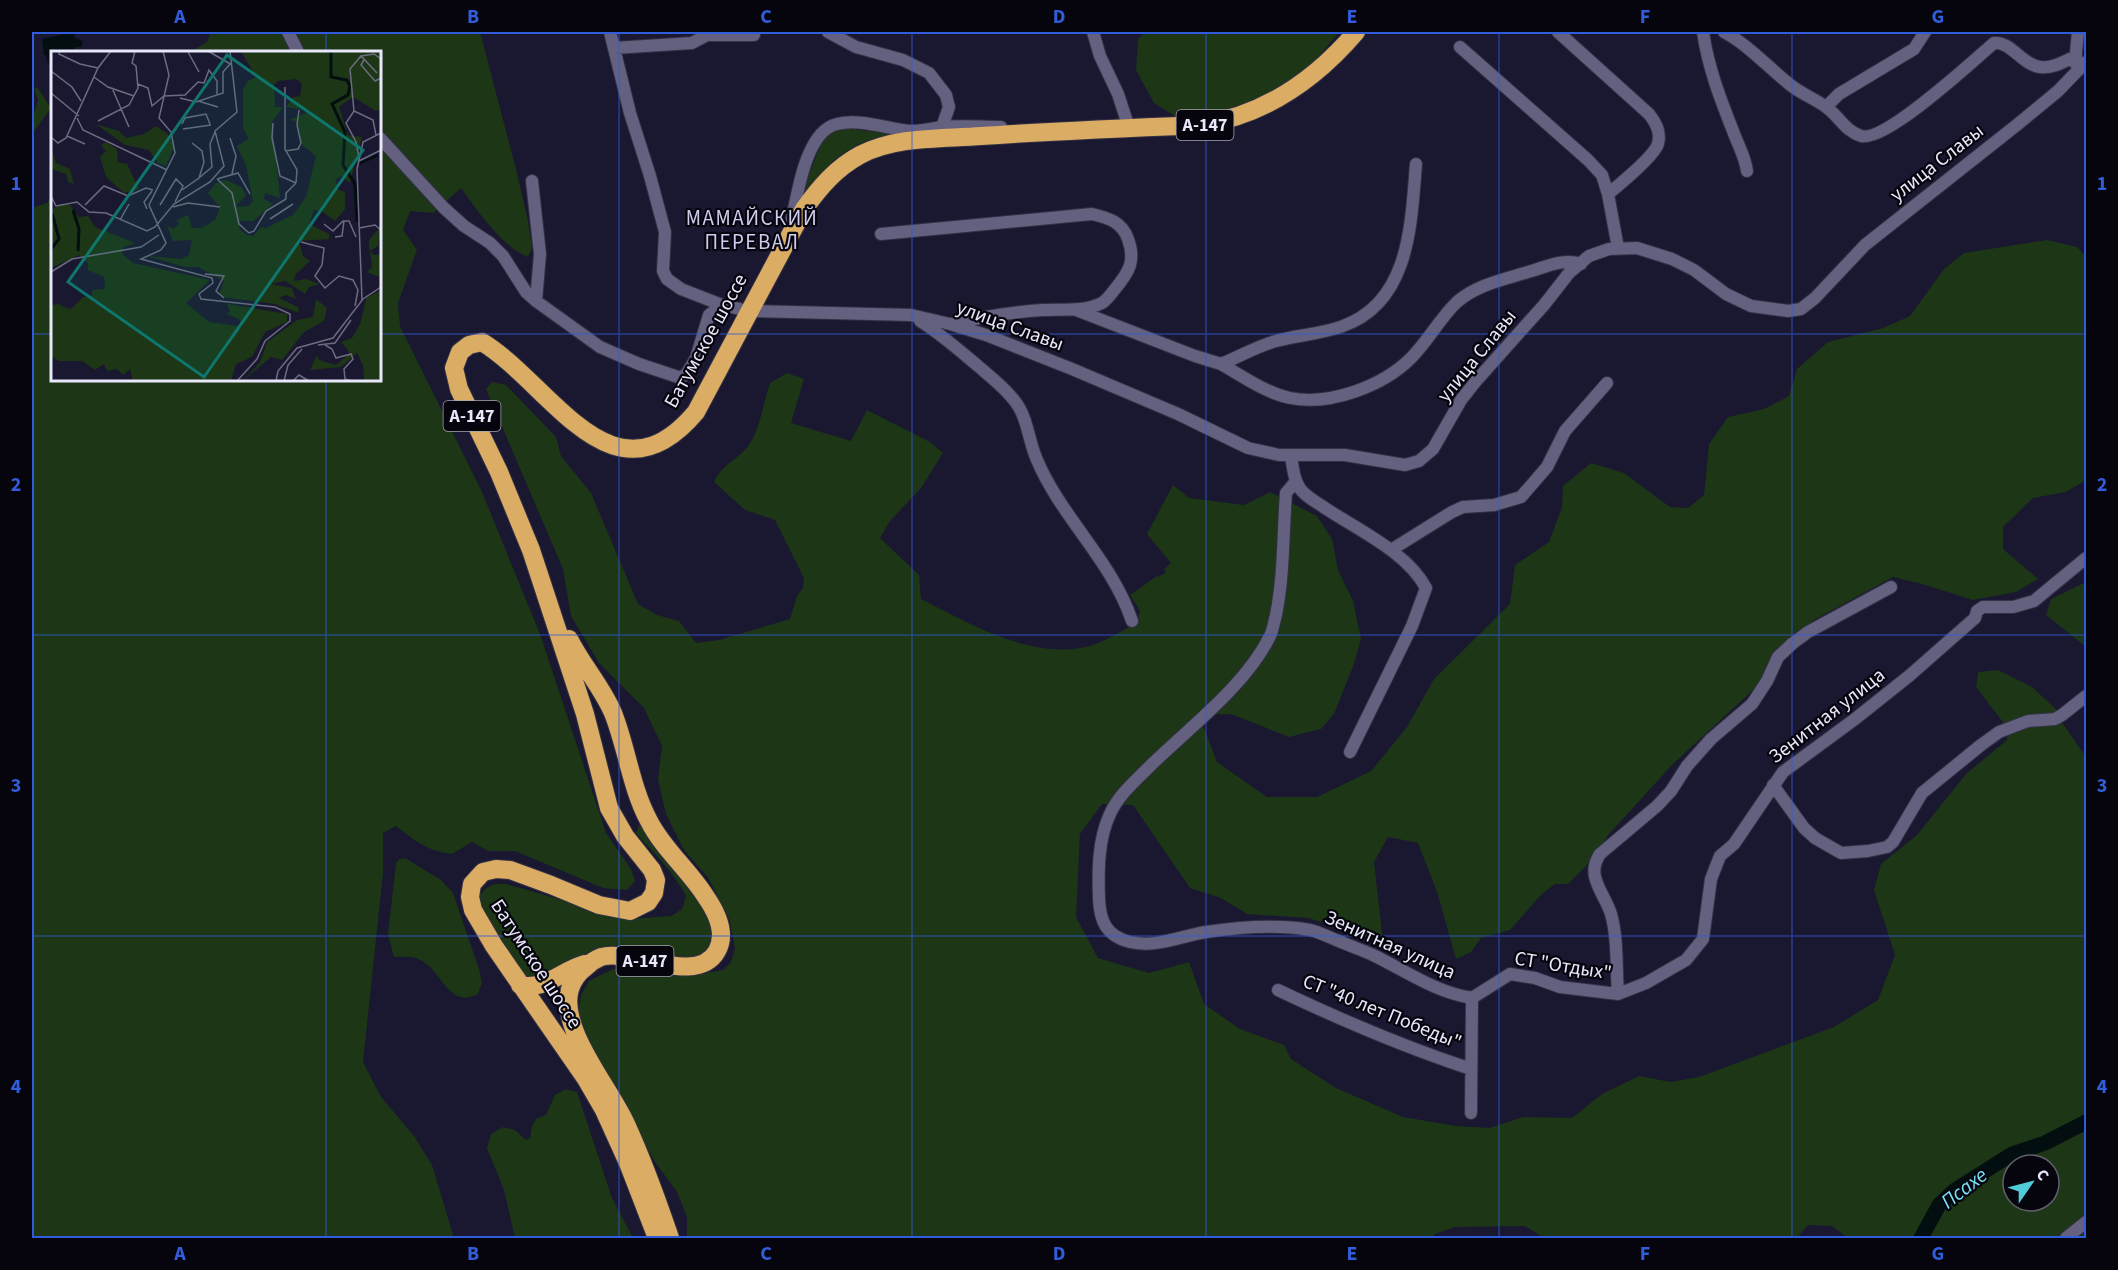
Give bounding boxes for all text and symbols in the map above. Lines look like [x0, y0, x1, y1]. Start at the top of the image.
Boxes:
text: A [173, 3, 186, 31]
text: B [467, 3, 479, 31]
text: C [760, 3, 772, 31]
text: D [1053, 3, 1065, 31]
text: E [1347, 3, 1357, 31]
text: F [1640, 3, 1650, 31]
text: G [1932, 3, 1944, 31]
inset map [51, 51, 381, 381]
road number: А-147 [1176, 110, 1234, 140]
street label: улица Славы [1884, 117, 1990, 209]
text: 1 [11, 170, 21, 198]
text: 1 [2097, 170, 2107, 198]
district label: МАМАЙСКИЙ ПЕРЕВАЛ [686, 203, 818, 257]
street label: Батумское шоссе [658, 269, 754, 413]
street label: улица Славы [953, 294, 1067, 358]
street label: улица Славы [1431, 304, 1523, 408]
road number: А-147 [444, 401, 500, 431]
text: 2 [11, 471, 21, 499]
text: 2 [2097, 471, 2107, 499]
street label: Зенитная улица [1763, 662, 1891, 770]
text: 3 [11, 772, 21, 800]
text: 3 [2097, 772, 2107, 800]
street label: Батумское шоссе [484, 894, 588, 1034]
street label: Зенитная улица [1320, 904, 1460, 986]
street label: СТ "Отдых" [1513, 945, 1613, 987]
road number: А-147 [616, 946, 674, 976]
street label: СТ "40 лет Победы" [1298, 967, 1466, 1057]
text: 4 [11, 1073, 22, 1101]
text: 4 [2097, 1073, 2108, 1101]
north arrow [2001, 1153, 2061, 1213]
water label: Псахе [1934, 1160, 1994, 1216]
text: С [2031, 1165, 2054, 1185]
text: A [173, 1240, 186, 1268]
text: B [467, 1240, 479, 1268]
text: C [760, 1240, 772, 1268]
text: D [1053, 1240, 1065, 1268]
text: E [1347, 1240, 1357, 1268]
text: F [1640, 1240, 1650, 1268]
text: G [1932, 1240, 1944, 1268]

